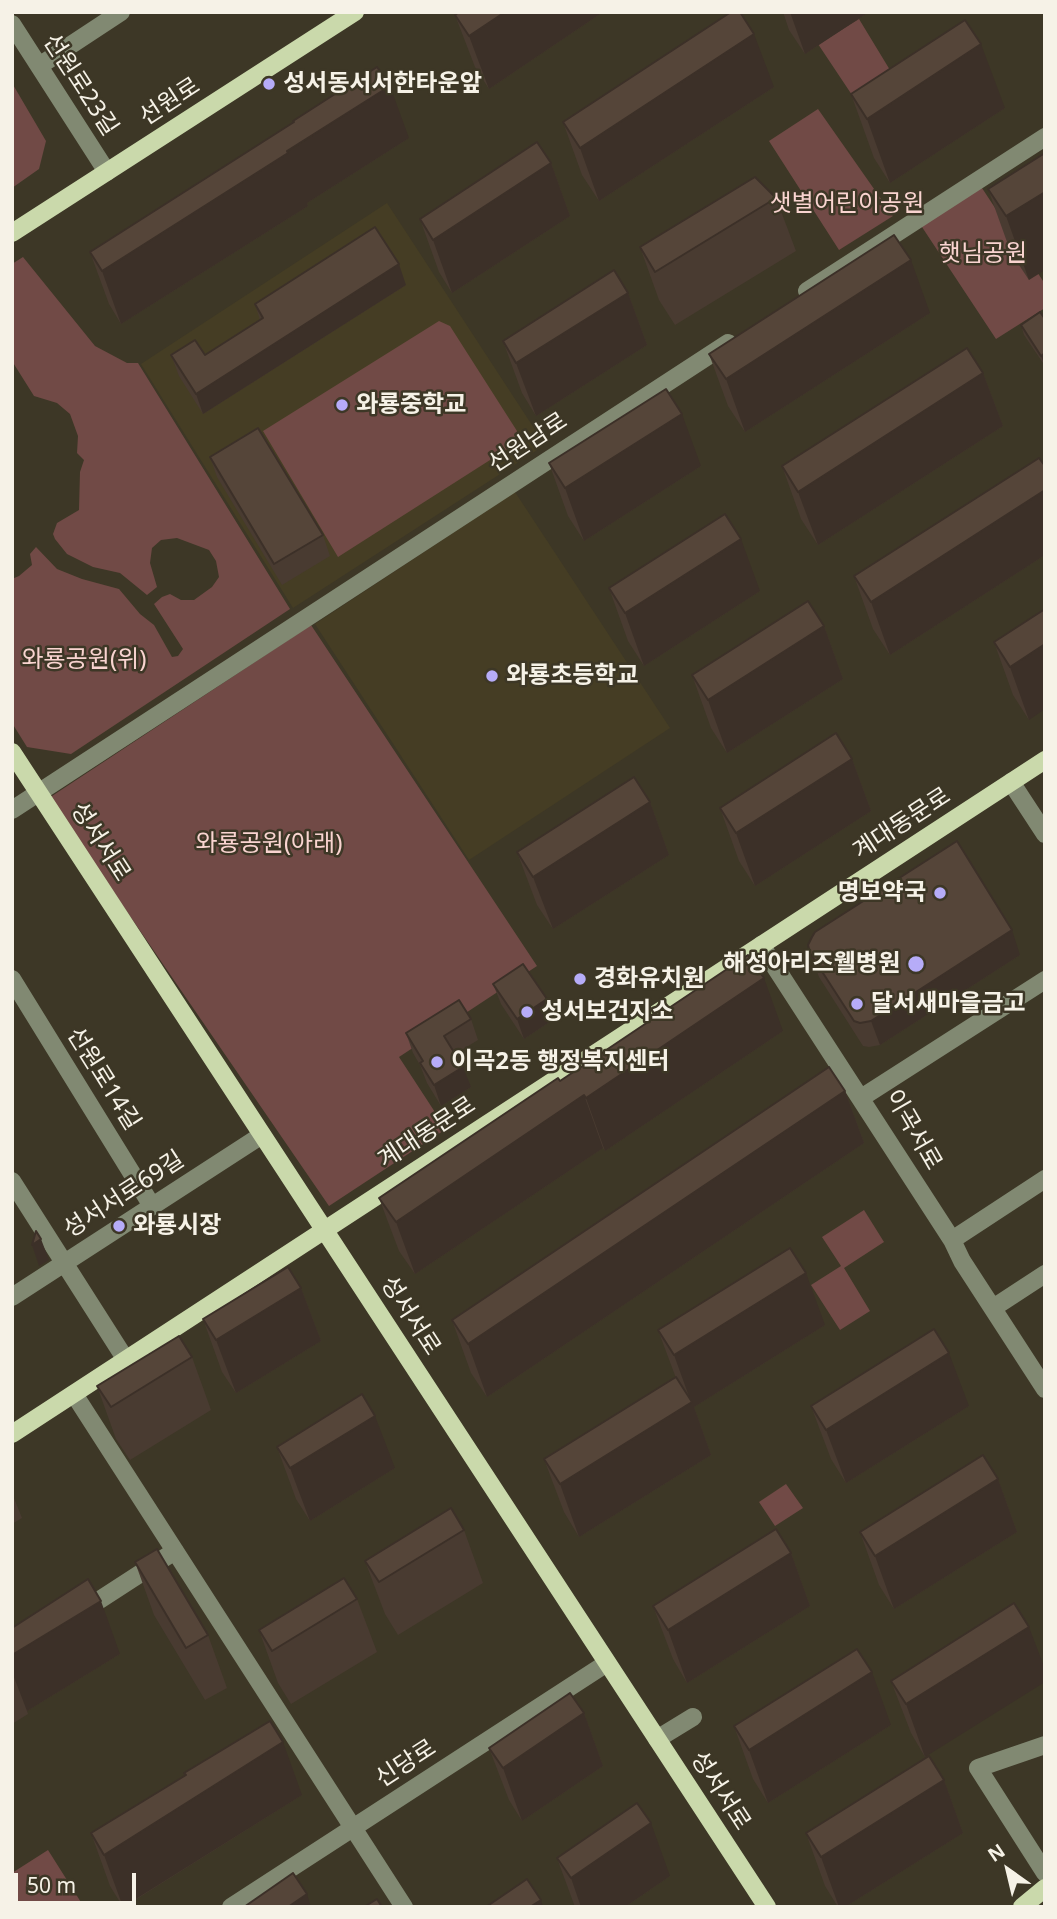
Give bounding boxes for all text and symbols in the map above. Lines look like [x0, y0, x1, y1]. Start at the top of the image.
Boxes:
street label: 선원로23길 [36, 29, 124, 141]
place label: 성서동서서한타운앞 [283, 70, 482, 98]
street label: 선원로 [134, 72, 206, 132]
marker: 성서동서서한타운앞 [261, 76, 277, 92]
park label: 샛별어린이공원 [770, 190, 924, 218]
park label: 햇님공원 [939, 240, 1027, 268]
place label: 와룡중학교 [356, 391, 466, 419]
marker: 와룡중학교 [334, 397, 350, 413]
street label: 선원남로 [483, 407, 573, 479]
park label: 와룡공원(위) [22, 646, 146, 674]
place label: 와룡초등학교 [506, 662, 638, 690]
marker: 와룡초등학교 [484, 668, 500, 684]
street label: 계대동문로 [848, 782, 956, 866]
street label: 성서서로 [64, 797, 136, 887]
park label: 와룡공원(아래) [196, 830, 342, 858]
place label: 명보약국 [838, 879, 926, 907]
marker: 명보약국 [932, 885, 948, 901]
place label: 해성아리즈웰병원 [723, 950, 900, 978]
marker: 해성아리즈웰병원 [906, 954, 926, 974]
place label: 경화유치원 [594, 965, 704, 993]
marker: 경화유치원 [572, 971, 588, 987]
place label: 달서새마을금고 [871, 990, 1026, 1018]
marker: 달서새마을금고 [849, 996, 865, 1012]
place label: 성서보건지소 [541, 998, 673, 1026]
marker: 성서보건지소 [519, 1004, 535, 1020]
street label: 선원로14길 [60, 1022, 146, 1136]
place label: 이곡2동 행정복지센터 [451, 1048, 670, 1076]
marker: 이곡2동 행정복지센터 [429, 1054, 445, 1070]
street label: 이곡서로 [878, 1085, 948, 1175]
street label: 계대동문로 [373, 1091, 481, 1175]
street label: 성서서로69길 [58, 1145, 190, 1245]
place label: 와룡시장 [133, 1212, 221, 1240]
marker: 와룡시장 [111, 1218, 127, 1234]
street label: 성서서로 [374, 1271, 446, 1361]
street label: 신당로 [370, 1734, 442, 1794]
street label: 성서서로 [684, 1746, 756, 1836]
north arrow [973, 1835, 1043, 1905]
text: N [983, 1837, 1010, 1868]
scale bar [18, 1860, 140, 1904]
text: 50 m [27, 1871, 76, 1899]

